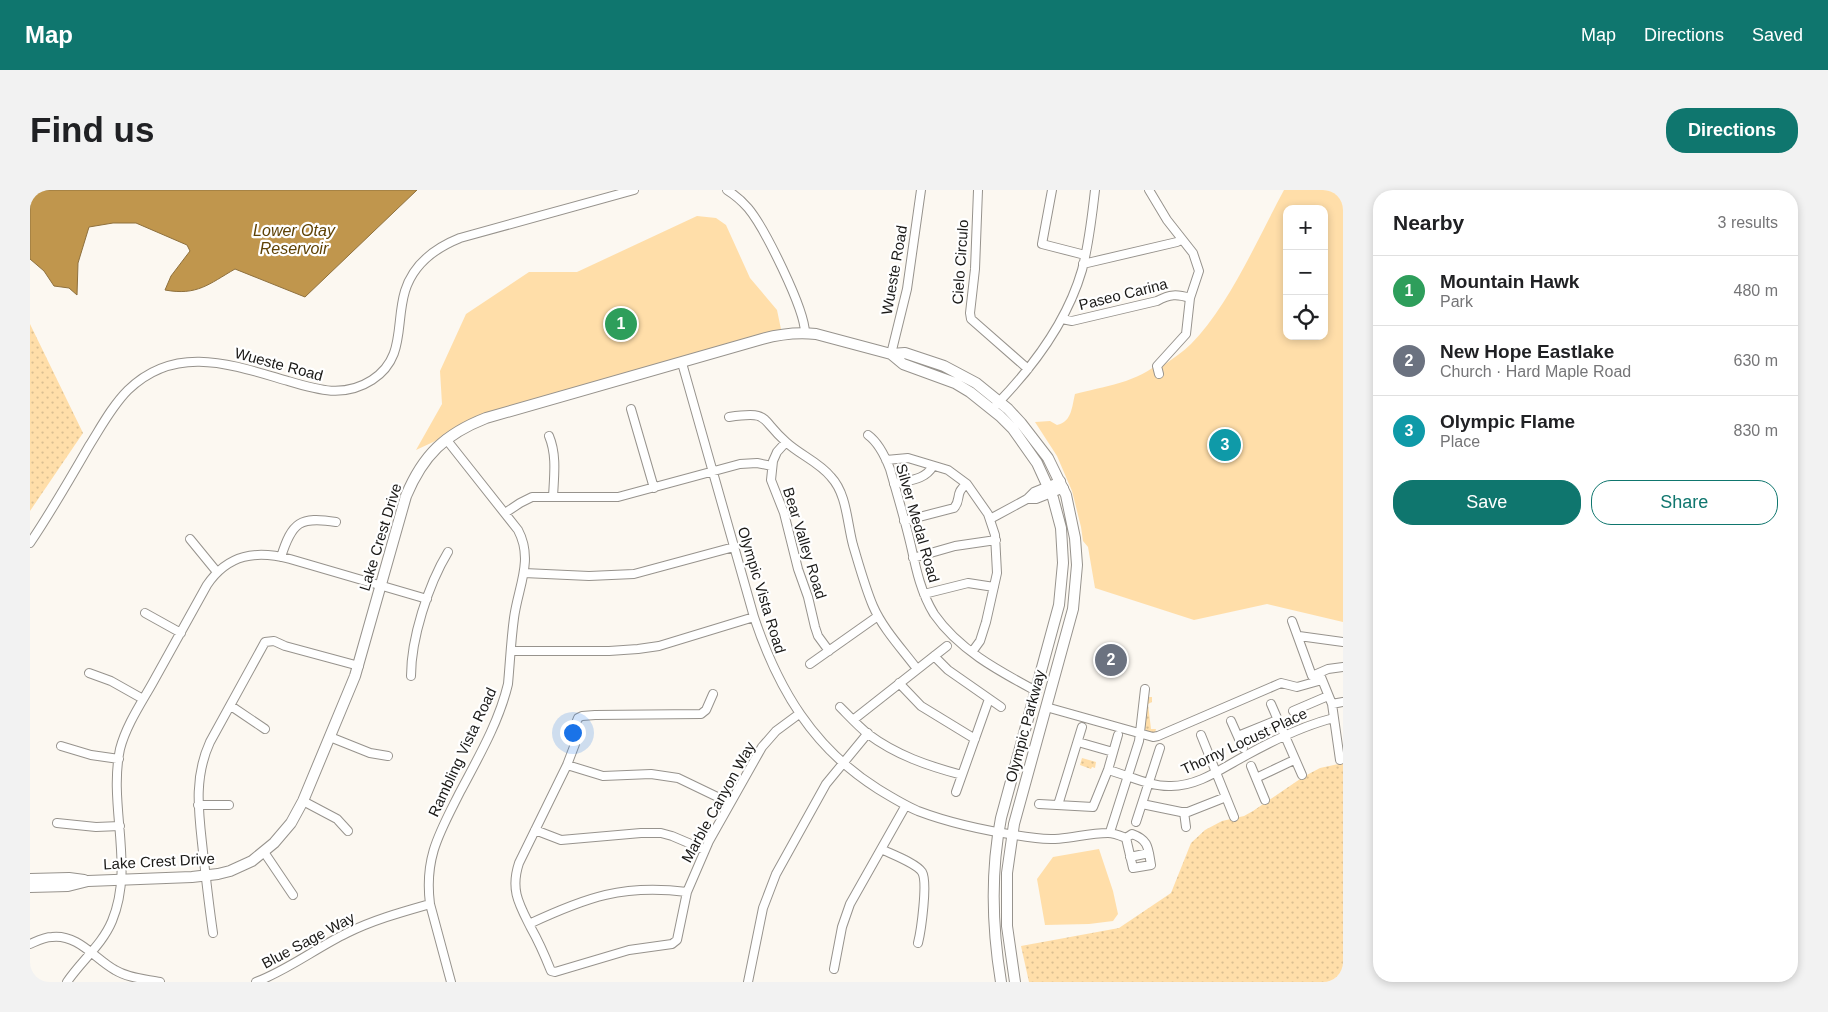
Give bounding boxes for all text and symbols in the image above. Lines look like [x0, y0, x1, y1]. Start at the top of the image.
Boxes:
text: Map [25, 21, 73, 48]
text: Map [1581, 25, 1616, 45]
text: Directions [1644, 25, 1724, 45]
text: Saved [1752, 25, 1803, 45]
button: Directions [1666, 108, 1798, 153]
text: Find us [30, 110, 154, 149]
map controls [1283, 205, 1328, 340]
button: + [1283, 205, 1328, 250]
text: Nearby [1393, 211, 1464, 234]
text: 3 results [1718, 214, 1778, 231]
street label: Cielo Circulo [949, 219, 971, 305]
water label: Lower Otay Reservoir [253, 222, 336, 257]
street label: Wueste Road [878, 224, 910, 316]
button: − [1283, 250, 1328, 295]
text: Mountain Hawk [1440, 271, 1579, 292]
street label: Paseo Carina [1077, 275, 1170, 313]
text: 1 [1405, 282, 1413, 299]
text: 480 m [1734, 282, 1778, 299]
text: Park [1440, 293, 1473, 310]
button: locate [1283, 295, 1328, 340]
pin: 1 [605, 305, 637, 343]
text: New Hope Eastlake [1440, 341, 1614, 362]
street label: Wueste Road [233, 344, 325, 384]
text: 2 [1405, 352, 1413, 369]
text: 630 m [1734, 352, 1778, 369]
text: Church · Hard Maple Road [1440, 363, 1631, 380]
text: Olympic Flame [1440, 411, 1575, 432]
text: 3 [1405, 422, 1413, 439]
text: 830 m [1734, 422, 1778, 439]
pin: 3 [1209, 426, 1241, 464]
text: Place [1440, 433, 1480, 450]
street label: Silver Medal Road [893, 462, 943, 584]
button: Save [1393, 480, 1581, 525]
button: Share [1591, 480, 1778, 525]
street label: Lake Crest Drive [356, 481, 404, 593]
street label: Bear Valley Road [780, 485, 830, 601]
street label: Olympic Vista Road [735, 525, 789, 655]
pin: 2 [1095, 641, 1127, 679]
street label: Olympic Parkway [1002, 667, 1048, 784]
street label: Rambling Vista Road [425, 685, 499, 819]
street label: Thorny Locust Place [1178, 704, 1310, 778]
your location [560, 720, 586, 746]
street label: Marble Canyon Way [678, 738, 758, 865]
street label: Lake Crest Drive [103, 850, 215, 872]
street label: Blue Sage Way [259, 908, 358, 972]

